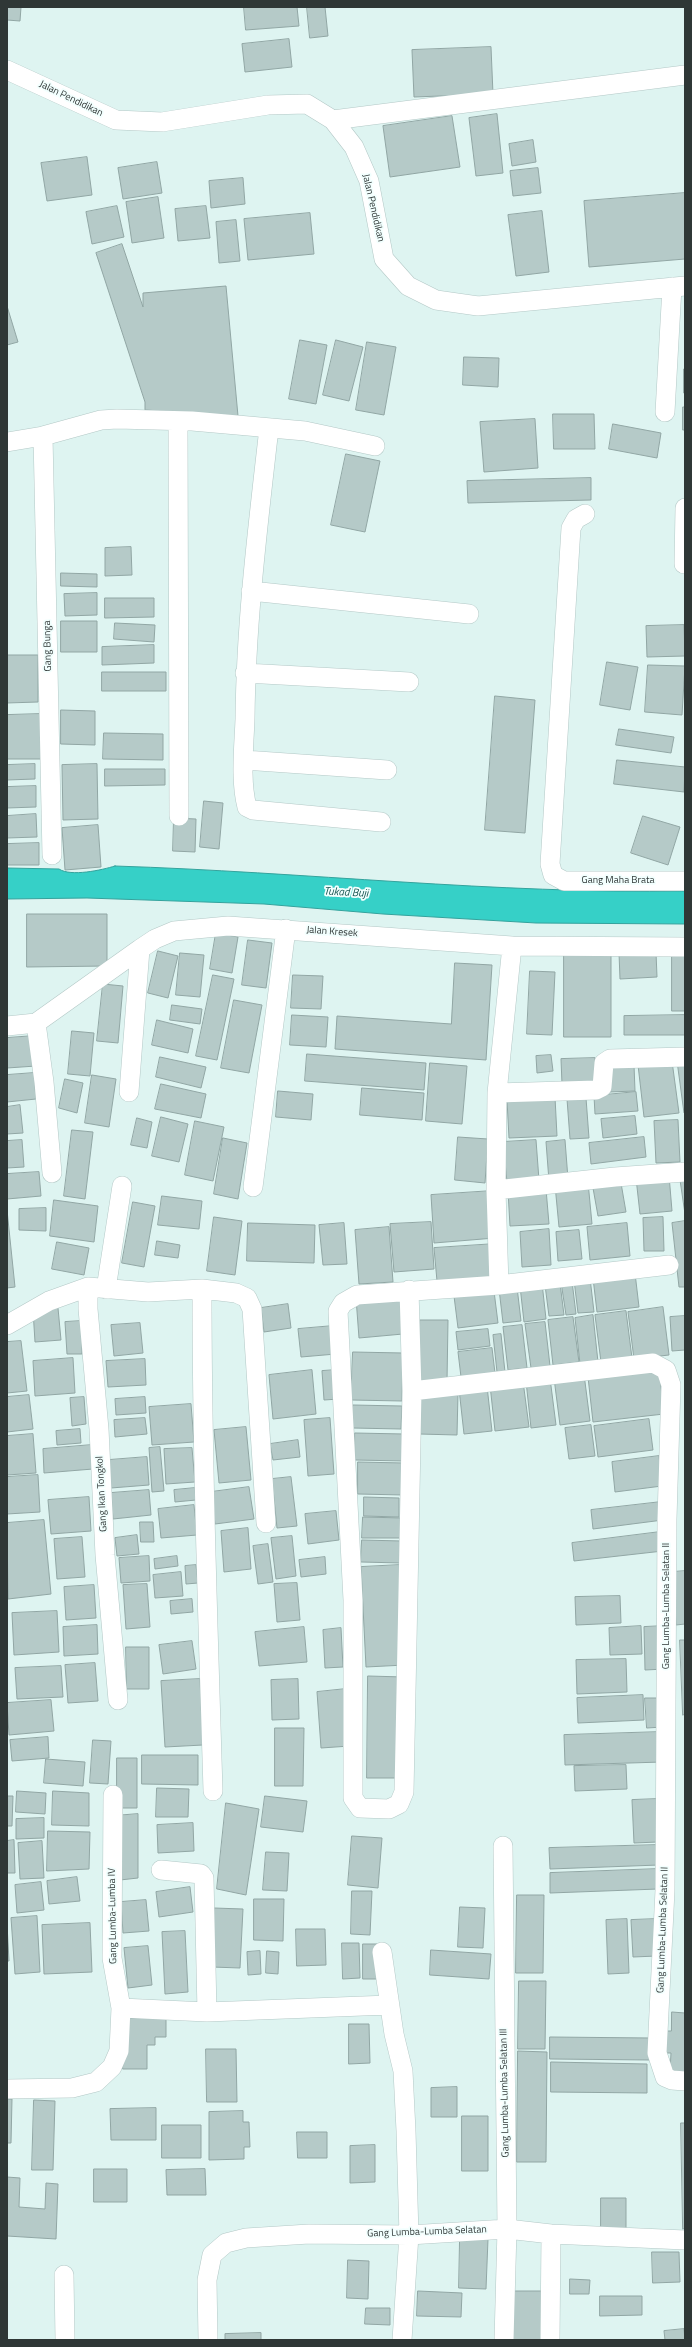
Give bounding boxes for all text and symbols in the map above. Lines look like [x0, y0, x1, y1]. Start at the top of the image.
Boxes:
street label: Jalan Pendidikan [37, 78, 105, 120]
street label: Jalan Pendidikan [359, 173, 387, 243]
street label: Gang Bunga [42, 620, 54, 672]
street label: Gang Maha Brata [581, 875, 655, 887]
water label: Tukad Buji [323, 885, 369, 901]
street label: Jalan Kresek [306, 924, 358, 940]
street label: Gang Ikan Tongkol [94, 1456, 110, 1532]
street label: Gang Lumba-Lumba Selatan II [661, 1543, 673, 1669]
street label: Gang Lumba-Lumba Selatan II [655, 1867, 671, 1993]
street label: Gang Lumba-Lumba IV [106, 1868, 120, 1964]
street label: Gang Lumba-Lumba Selatan III [498, 2028, 512, 2158]
street label: Gang Lumba-Lumba Selatan [367, 2224, 487, 2240]

